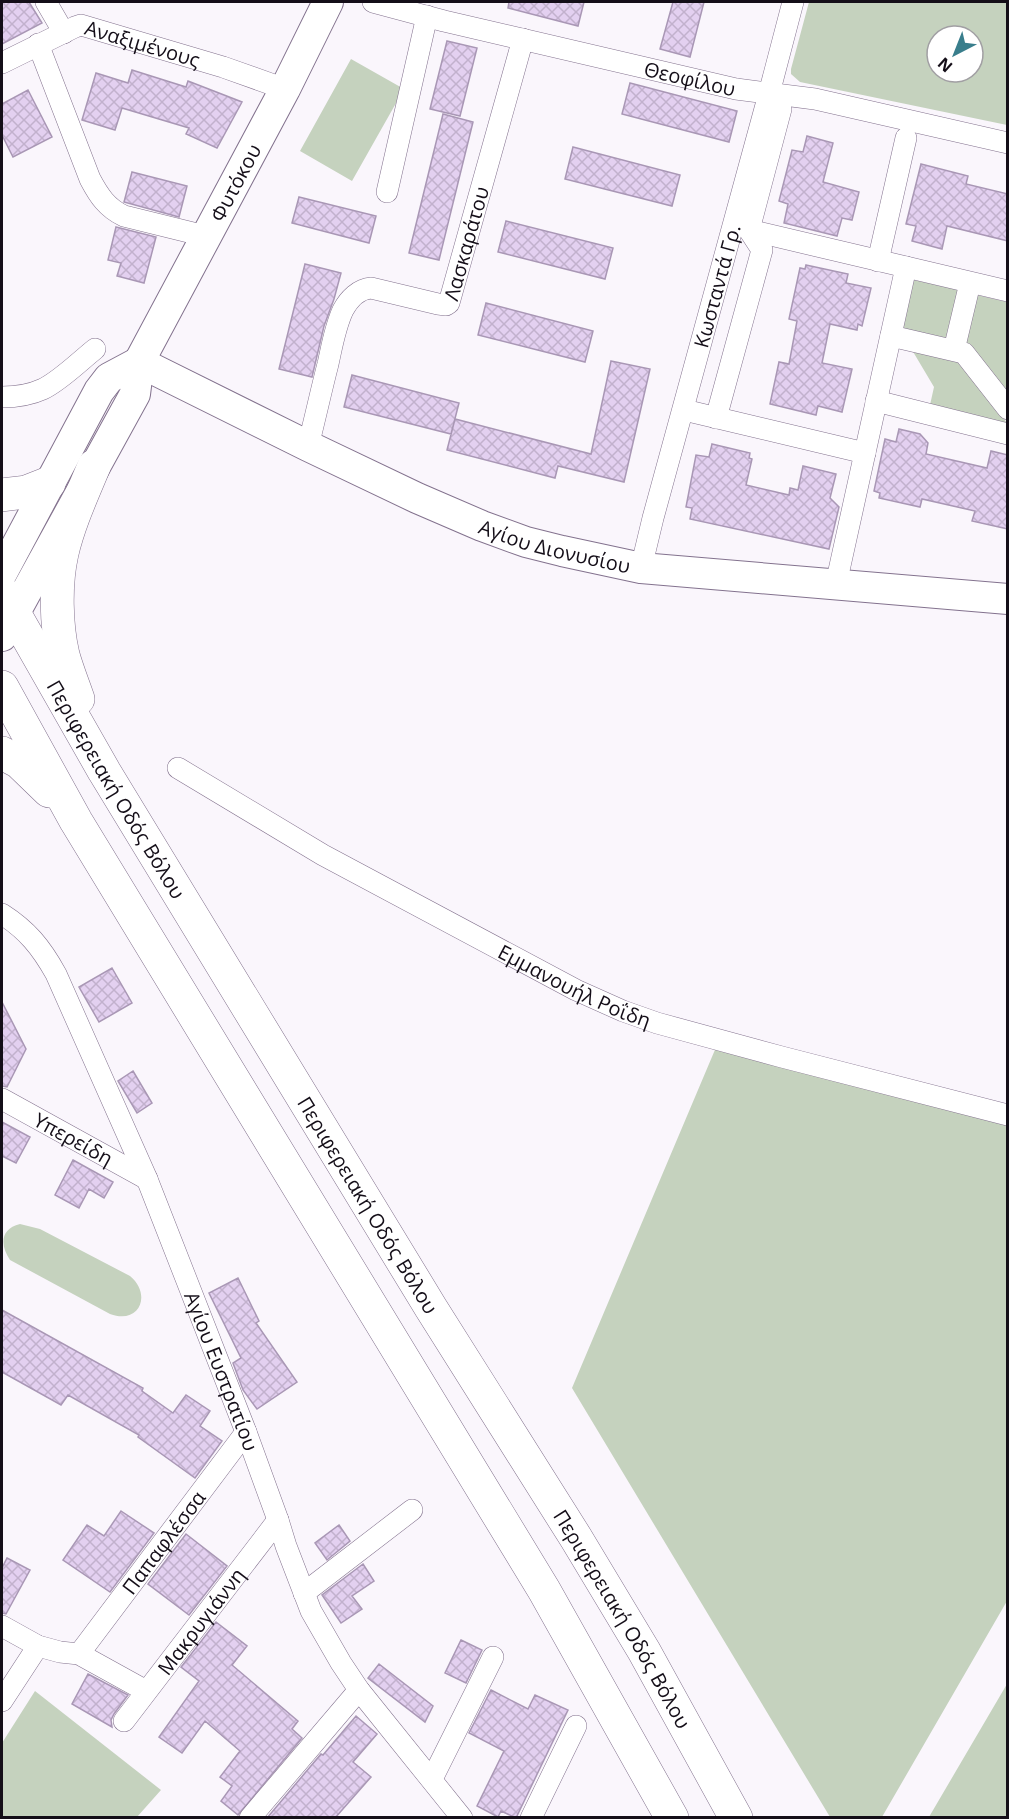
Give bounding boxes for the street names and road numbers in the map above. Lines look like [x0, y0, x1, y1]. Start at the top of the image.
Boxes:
street label: Αναξιμένους [82, 13, 204, 73]
street label: Θεοφίλου [641, 55, 738, 102]
street label: Φυτόκου [203, 139, 267, 226]
street label: Λασκαράτου [437, 183, 495, 303]
street label: Κωσταντά Γρ. [687, 221, 746, 351]
street label: Αγίου Διονυσίου [475, 513, 633, 579]
street label: Περιφερειακή Οδός Βόλου [41, 675, 192, 903]
street label: Εμμανουήλ Ροΐδη [494, 938, 655, 1033]
street label: Περιφερειακή Οδός Βόλου [292, 1091, 445, 1319]
street label: Υπερείδη [29, 1106, 118, 1171]
street label: Αγίου Ευστρατίου [179, 1287, 265, 1454]
street label: Παπαφλέσσα [115, 1485, 211, 1600]
street label: Περιφερειακή Οδός Βόλου [548, 1504, 698, 1733]
street label: Μακρυγιάννη [151, 1562, 250, 1680]

